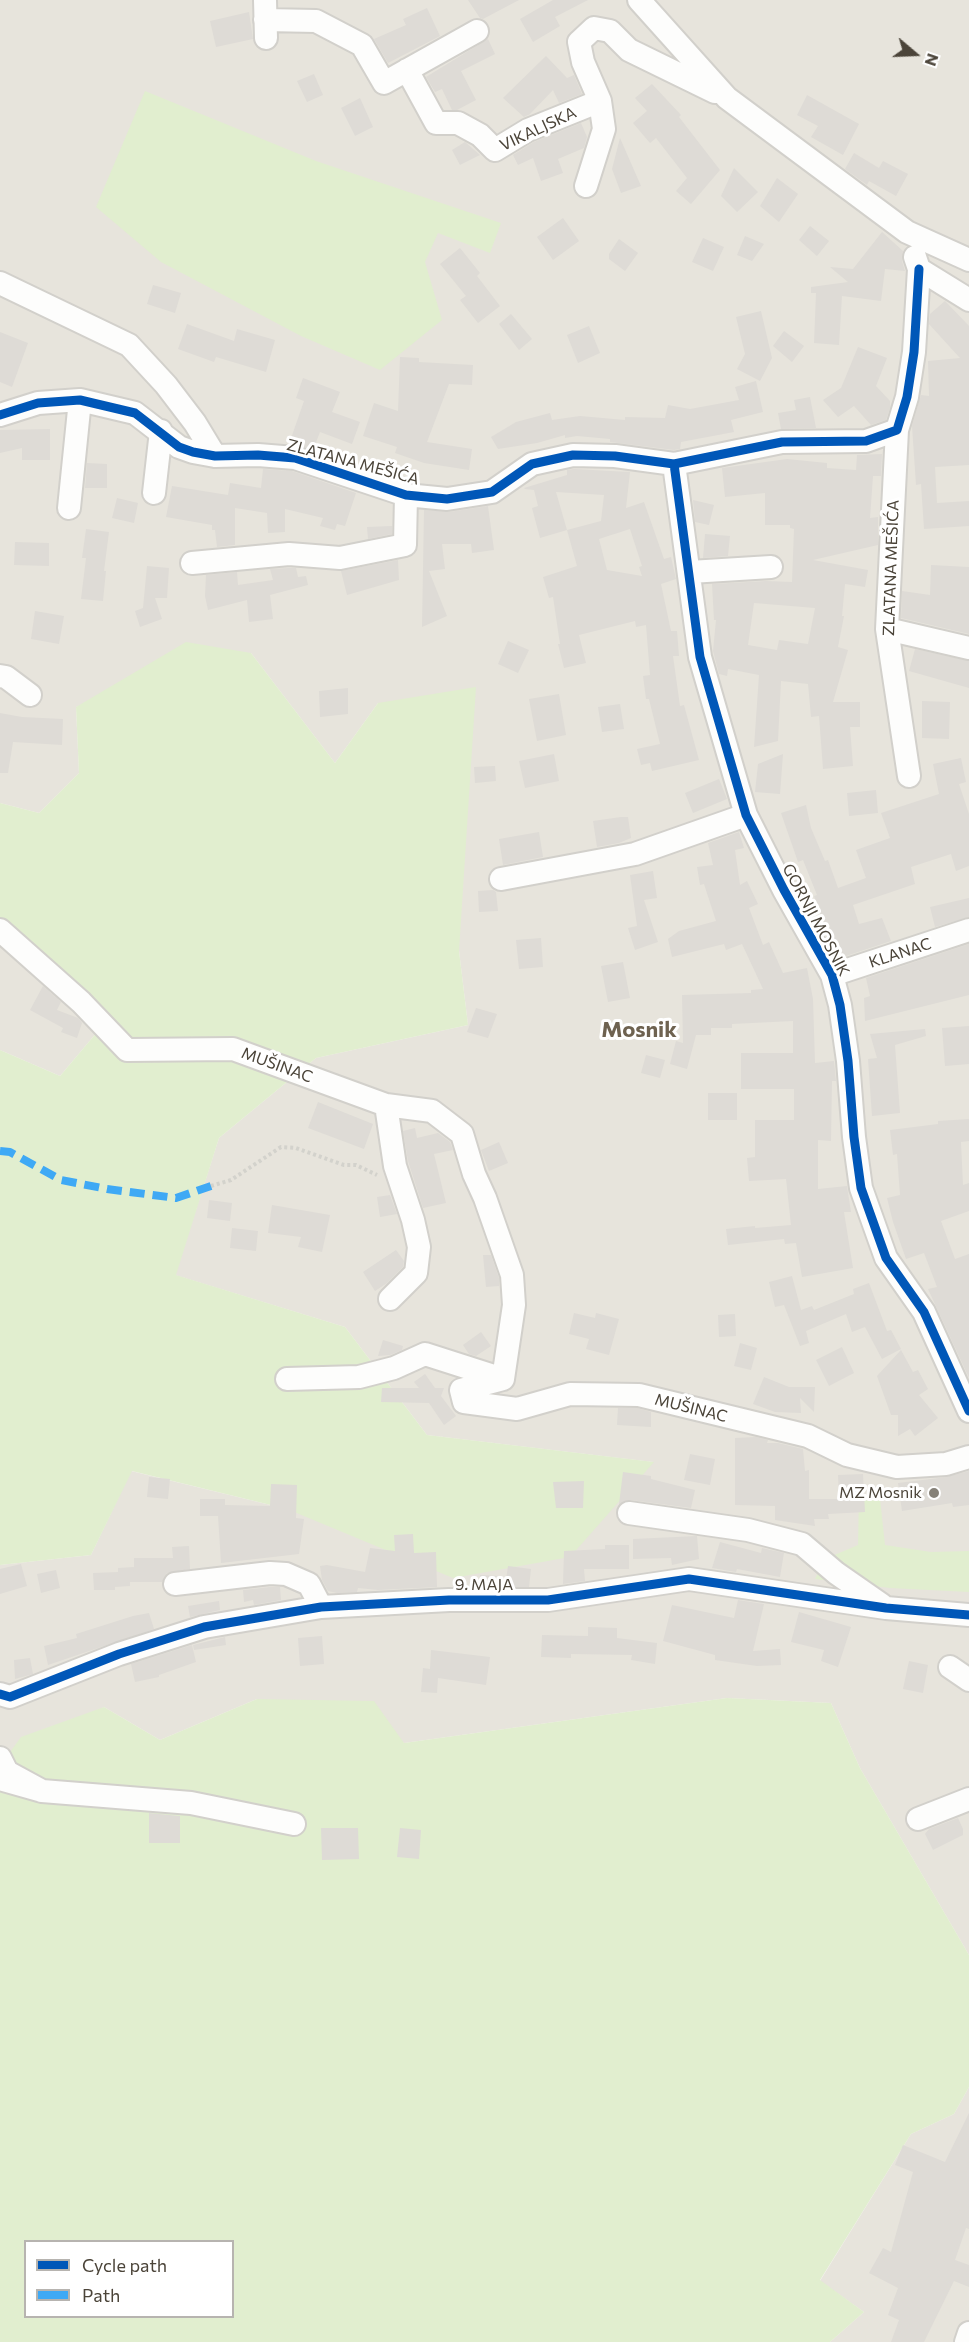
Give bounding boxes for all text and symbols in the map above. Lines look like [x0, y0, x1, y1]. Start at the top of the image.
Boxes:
north arrow [885, 24, 945, 84]
text: N [922, 51, 943, 69]
street label: VIKALJSKA [497, 103, 579, 155]
street label: ZLATANA MEŠIĆA [285, 435, 421, 489]
street label: ZLATANA MEŠIĆA [879, 500, 903, 636]
street label: GORNJI MOSNIK [778, 861, 854, 979]
street label: KLANAC [866, 934, 934, 972]
district label: Mosnik [601, 1017, 677, 1043]
street label: MUŠINAC [239, 1043, 315, 1087]
street label: MUŠINAC [653, 1390, 729, 1426]
place label: MZ Mosnik [839, 1483, 922, 1503]
marker: MZ Mosnik [927, 1486, 941, 1500]
street label: 9. MAJA [455, 1575, 513, 1595]
legend [24, 2240, 234, 2318]
text: Cycle path [82, 2254, 167, 2276]
text: Path [82, 2284, 120, 2306]

